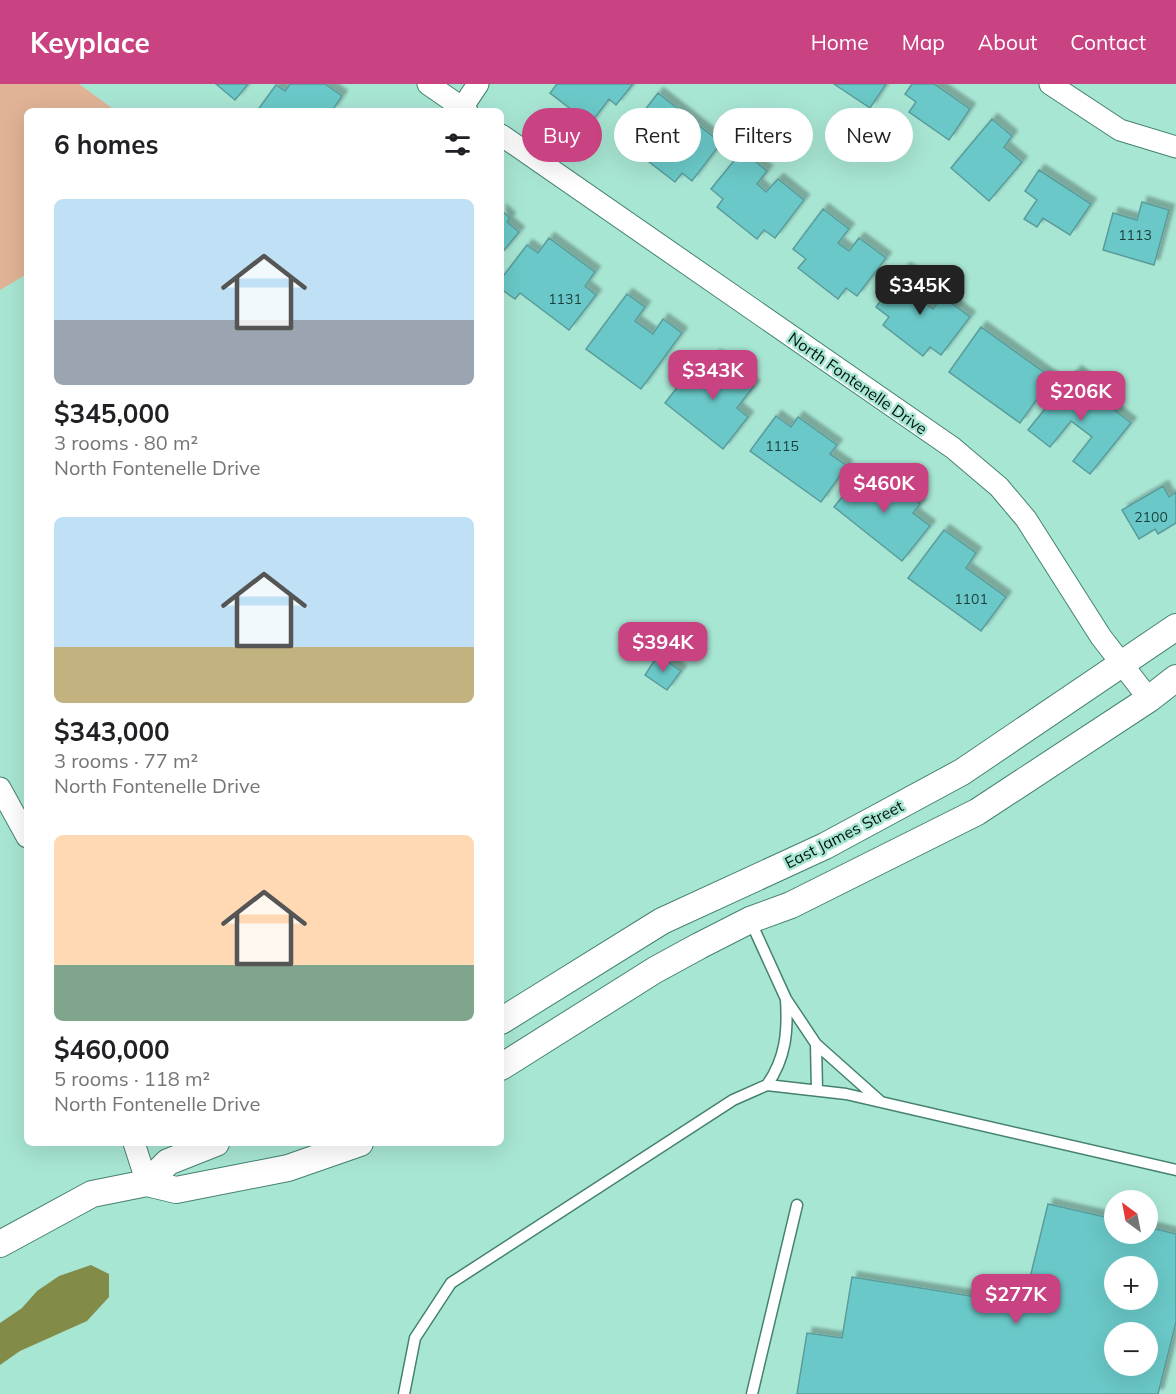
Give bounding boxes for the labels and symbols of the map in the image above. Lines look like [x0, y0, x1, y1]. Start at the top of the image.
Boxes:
house number: 1113 [1118, 226, 1152, 244]
pin: $345K [878, 265, 962, 316]
house number: 1131 [548, 290, 582, 308]
street label: North Fontenelle Drive [785, 327, 931, 439]
pin: $343K [671, 350, 755, 401]
pin: $206K [1039, 371, 1123, 422]
house number: 1115 [765, 437, 799, 455]
pin: $460K [842, 463, 926, 514]
house number: 2100 [1134, 508, 1168, 526]
house number: 1101 [954, 590, 988, 608]
pin: $394K [621, 622, 705, 673]
street label: East James Street [781, 795, 907, 873]
north arrow [1104, 1190, 1158, 1244]
pin: $277K [974, 1274, 1058, 1325]

